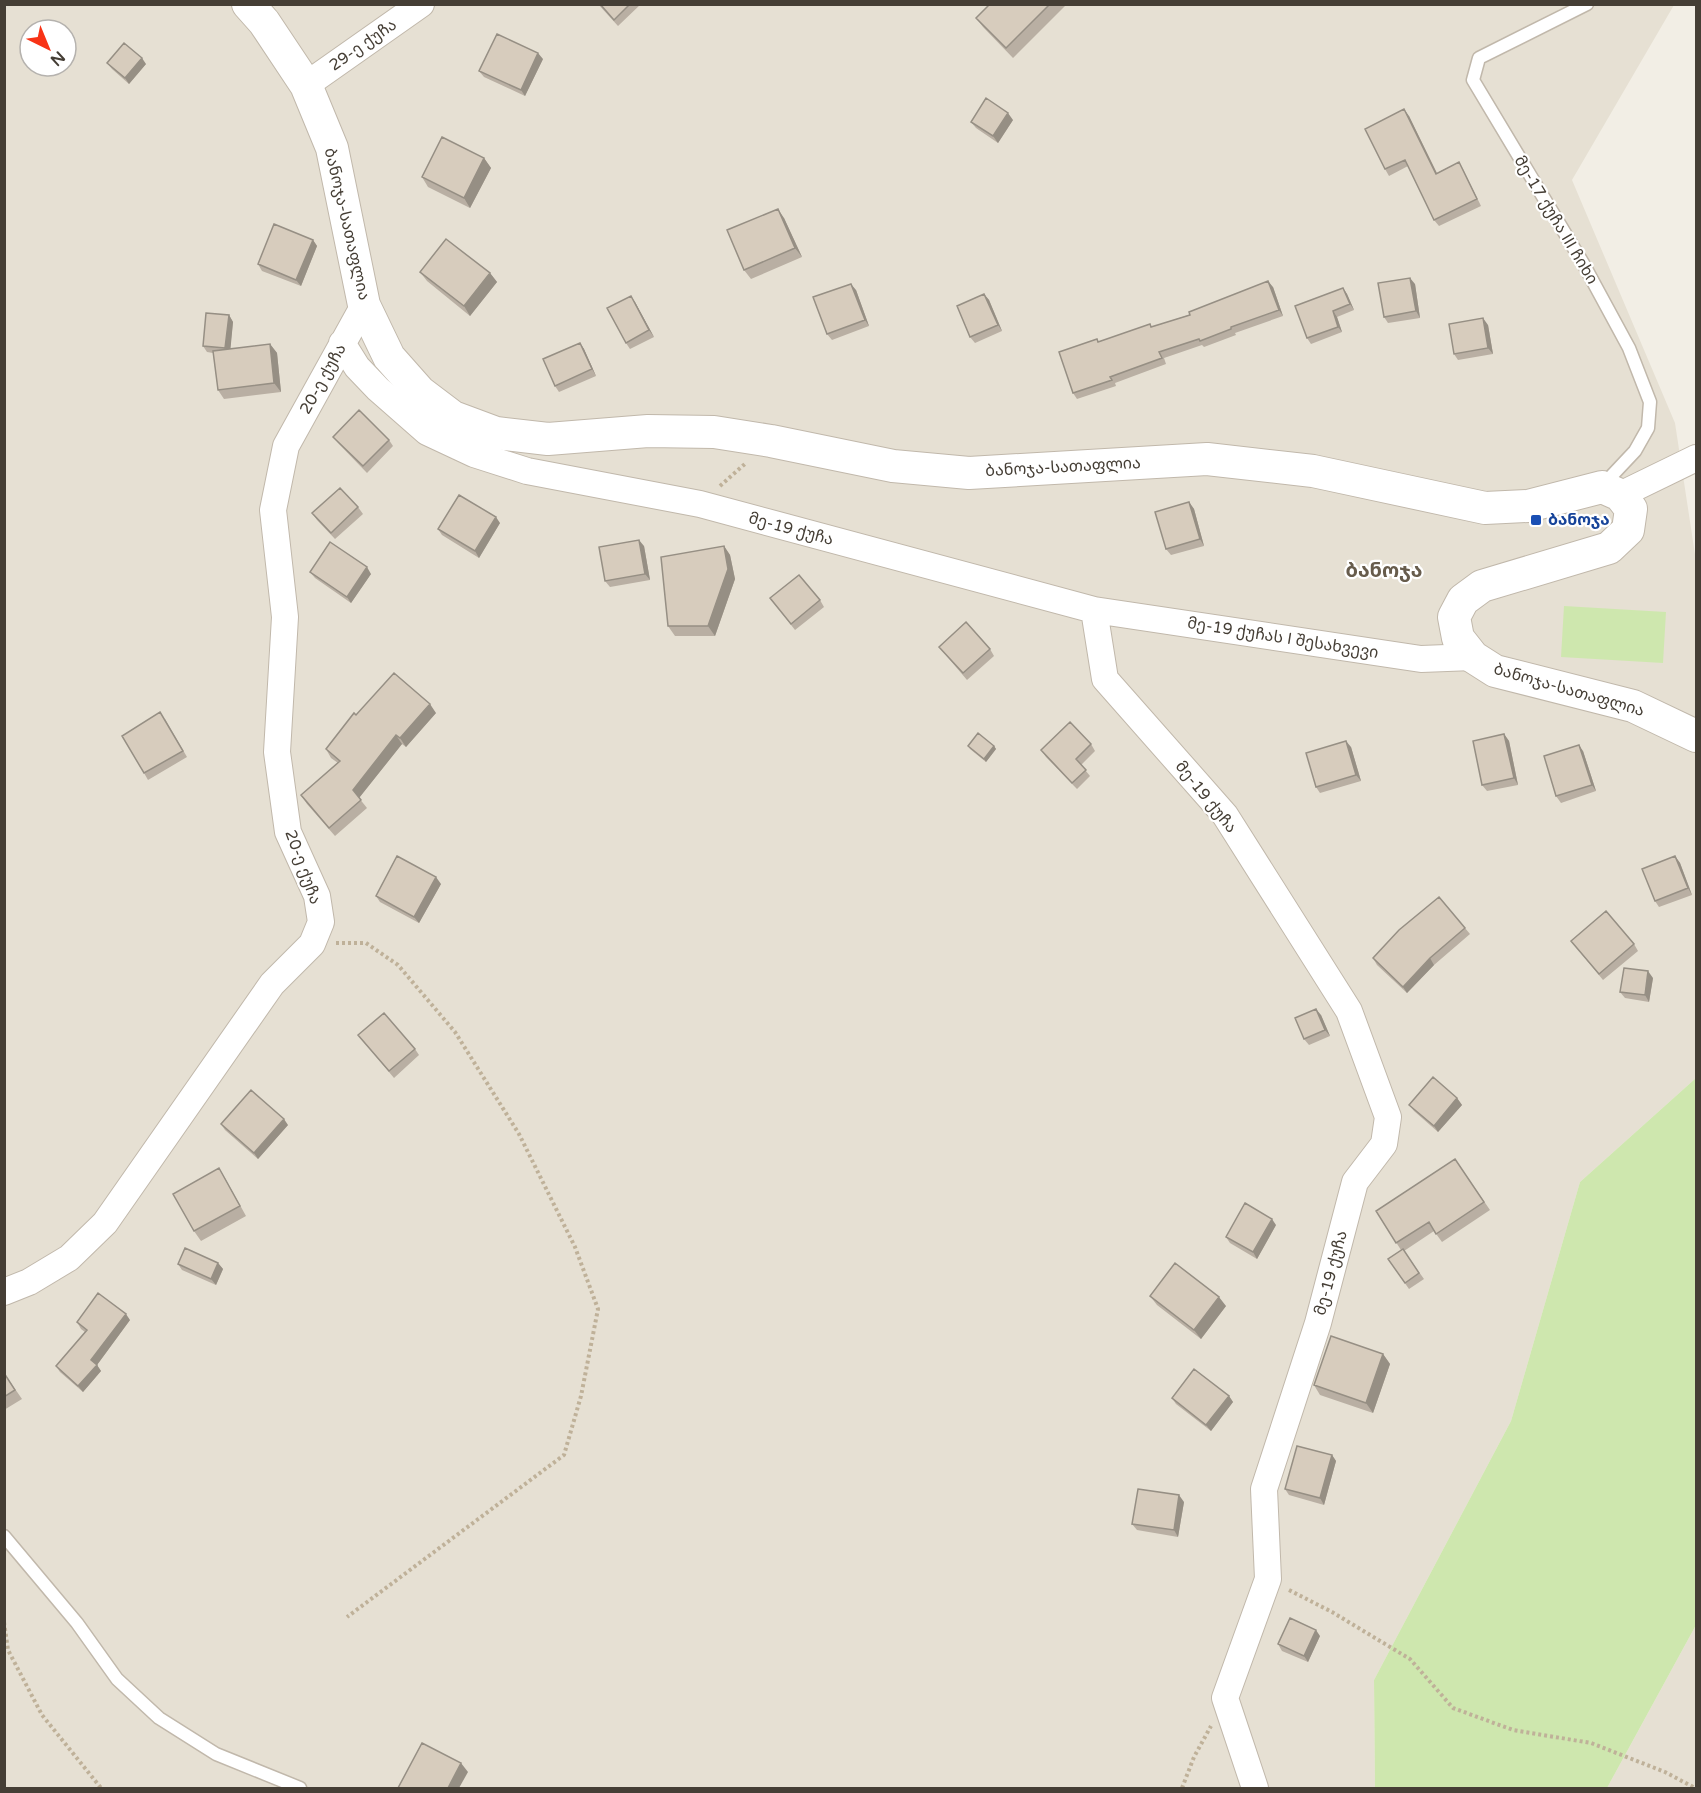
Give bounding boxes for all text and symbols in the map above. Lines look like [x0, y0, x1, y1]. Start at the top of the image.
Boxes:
street label: 29-ე ქუჩა [325, 15, 401, 75]
north arrow [18, 18, 78, 78]
text: N [46, 47, 69, 70]
street label: ბანოჯა-სათაფლია [320, 146, 374, 302]
street label: მე-17 ქუჩა III ჩიხი [1510, 152, 1602, 288]
street label: 20-ე ქუჩა [295, 340, 351, 418]
street label: ბანოჯა-სათაფლია [985, 453, 1141, 481]
street label: მე-19 ქუჩა [746, 508, 836, 550]
place label: ბანოჯა [1548, 510, 1610, 530]
marker: ბანოჯა [1529, 513, 1543, 527]
district label: ბანოჯა [1345, 559, 1423, 583]
street label: მე-19 ქუჩას I შესახვევი [1186, 613, 1380, 663]
street label: ბანოჯა-სათაფლია [1491, 659, 1647, 721]
street label: მე-19 ქუჩა [1171, 757, 1241, 837]
street label: 20-ე ქუჩა [280, 827, 326, 907]
street label: მე-19 ქუჩა [1310, 1228, 1352, 1318]

